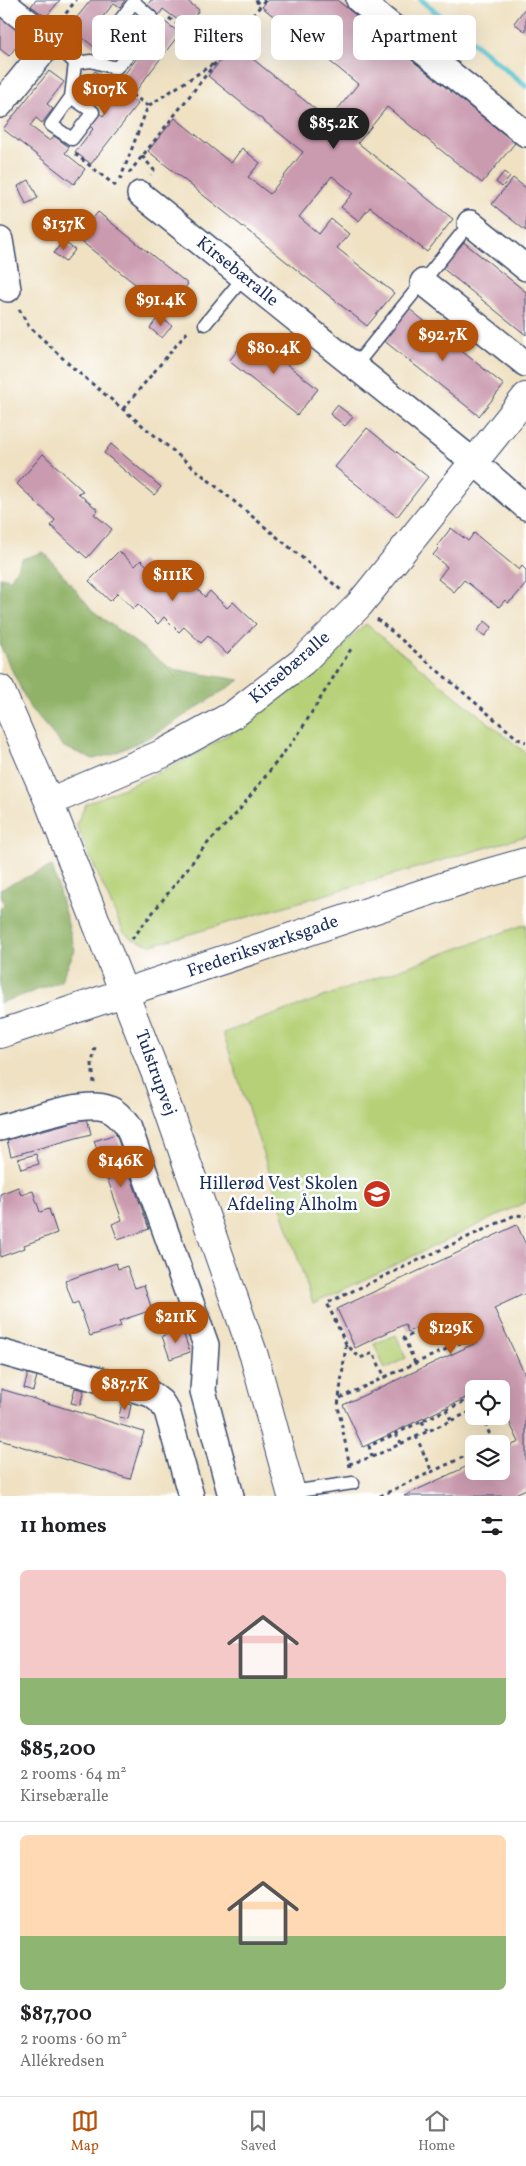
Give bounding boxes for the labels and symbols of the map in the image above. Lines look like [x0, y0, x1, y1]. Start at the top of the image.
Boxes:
pin: $107K [70, 74, 140, 116]
pin: $85.2K [293, 108, 375, 150]
pin: $137K [29, 208, 99, 251]
street label: Kirsebæralle [190, 231, 284, 313]
pin: $91.4K [120, 284, 202, 327]
pin: $92.7K [402, 320, 484, 362]
pin: $80.4K [233, 332, 315, 375]
pin: $111K [138, 560, 208, 602]
street label: Kirsebæralle [244, 626, 336, 710]
street label: Frederiksværksgade [184, 909, 342, 985]
street label: Tulstrupvej [128, 1026, 182, 1120]
pin: $146K [86, 1146, 156, 1188]
place label: Hillerød Vest Skolen Afdeling Ålholm [199, 1172, 358, 1218]
school or university icon: Hillerød Vest Skolen Afdeling Ålholm [362, 1179, 392, 1209]
pin: $211K [141, 1302, 211, 1344]
pin: $129K [416, 1312, 486, 1355]
pin: $87.7K [84, 1368, 166, 1411]

